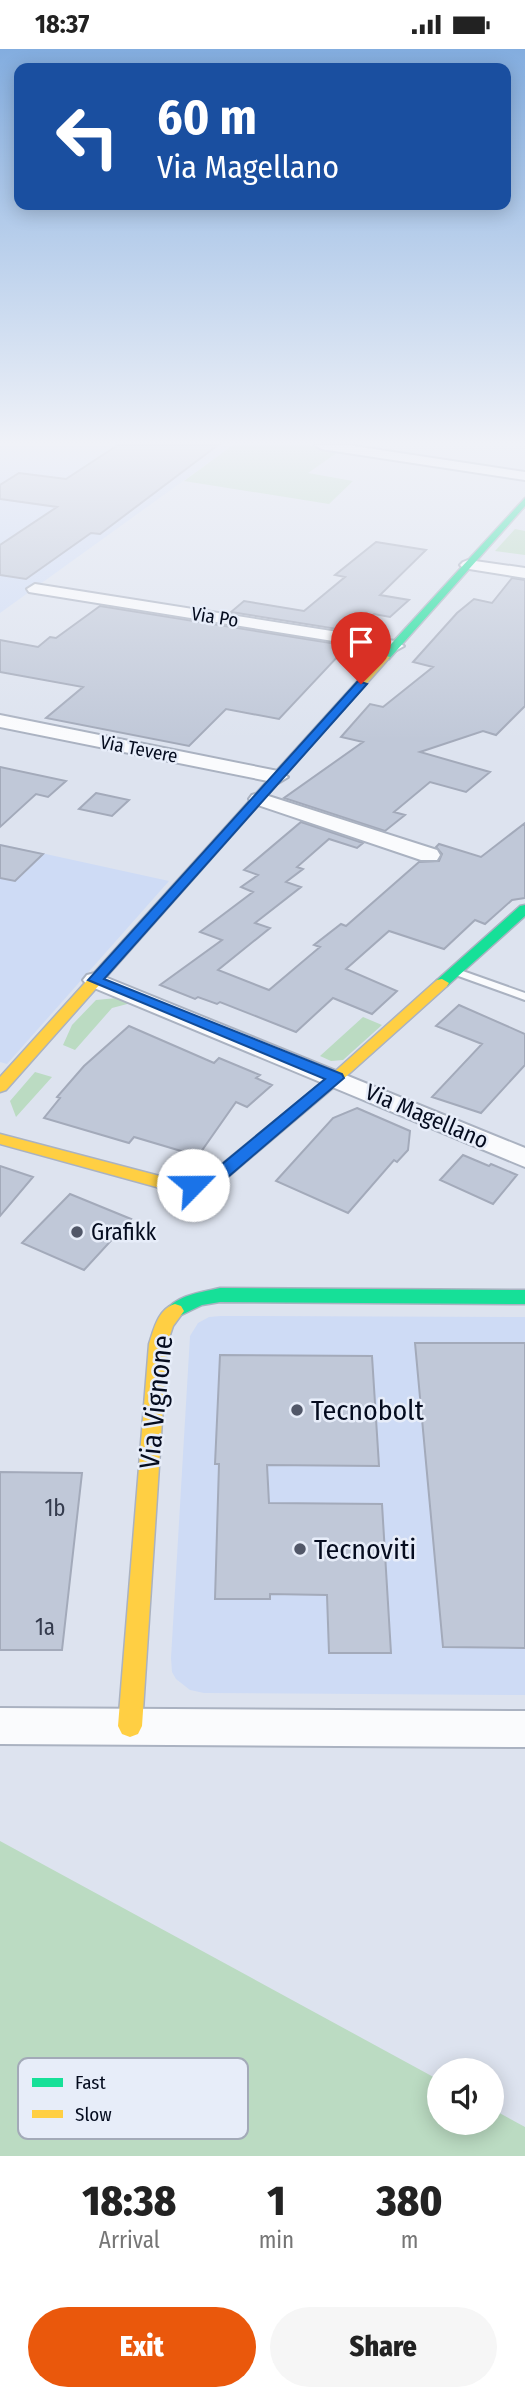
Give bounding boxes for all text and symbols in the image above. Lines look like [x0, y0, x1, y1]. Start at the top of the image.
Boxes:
text: 18:37 [35, 9, 89, 40]
text: 60 m [157, 88, 257, 147]
icon: left [42, 91, 133, 182]
text: Via Magellano [157, 148, 339, 186]
street label: Via Po [190, 602, 240, 632]
pin [331, 612, 391, 684]
icon: arrive [342, 623, 380, 661]
street label: Via Tevere [98, 730, 180, 768]
street label: Via Magellano [361, 1078, 493, 1154]
position arrow [156, 1148, 230, 1222]
place label: Grafikk [91, 1218, 157, 1246]
marker: Grafikk [69, 1224, 85, 1240]
street label: Via Vignone [133, 1334, 179, 1470]
place label: Tecnobolt [311, 1394, 425, 1427]
marker: Tecnobolt [289, 1402, 305, 1418]
house number: 1b [44, 1494, 66, 1522]
place label: Tecnoviti [314, 1533, 416, 1566]
marker: Tecnoviti [292, 1541, 308, 1557]
house number: 1a [35, 1613, 55, 1641]
legend [18, 2058, 248, 2139]
map controls [427, 2058, 504, 2135]
button: sound [427, 2058, 504, 2135]
text: Fast [75, 2071, 106, 2094]
text: Slow [75, 2103, 112, 2126]
text: 18:38 [82, 2176, 176, 2226]
text: 1 [267, 2176, 286, 2226]
text: 380 [377, 2176, 443, 2226]
text: Arrival [99, 2226, 160, 2254]
text: min [259, 2226, 294, 2254]
text: m [401, 2226, 418, 2254]
button: Exit [28, 2307, 256, 2387]
button: Share [270, 2307, 497, 2387]

